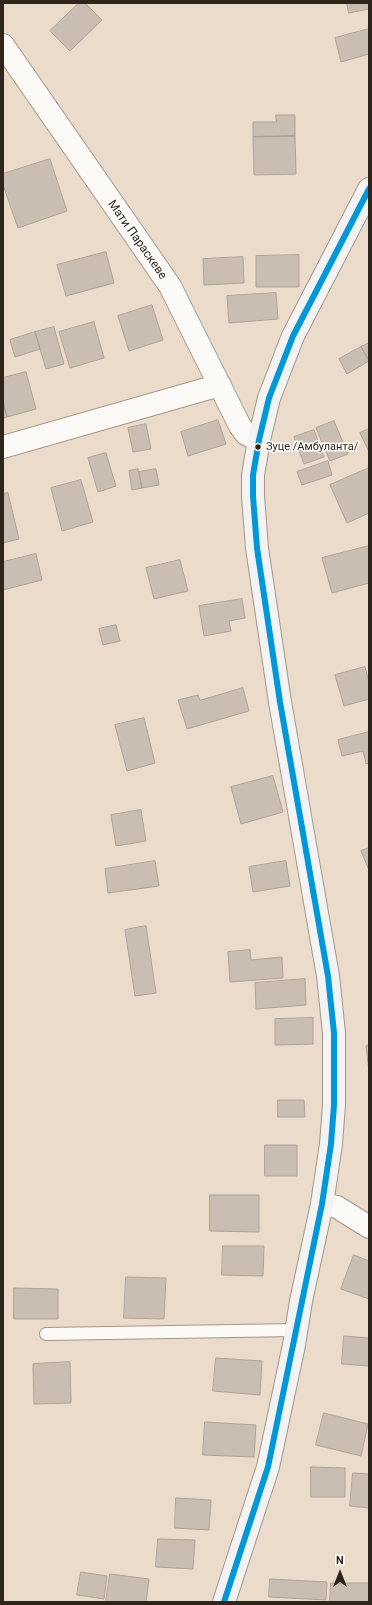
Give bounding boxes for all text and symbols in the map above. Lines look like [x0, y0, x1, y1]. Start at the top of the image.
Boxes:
street label: Мати Параскеве [104, 198, 170, 282]
place label: Зуце /Амбуланта/ [266, 440, 358, 454]
marker: Зуце /Амбуланта/ [253, 442, 263, 452]
north arrow [320, 1553, 360, 1593]
text: N [336, 1554, 344, 1567]

